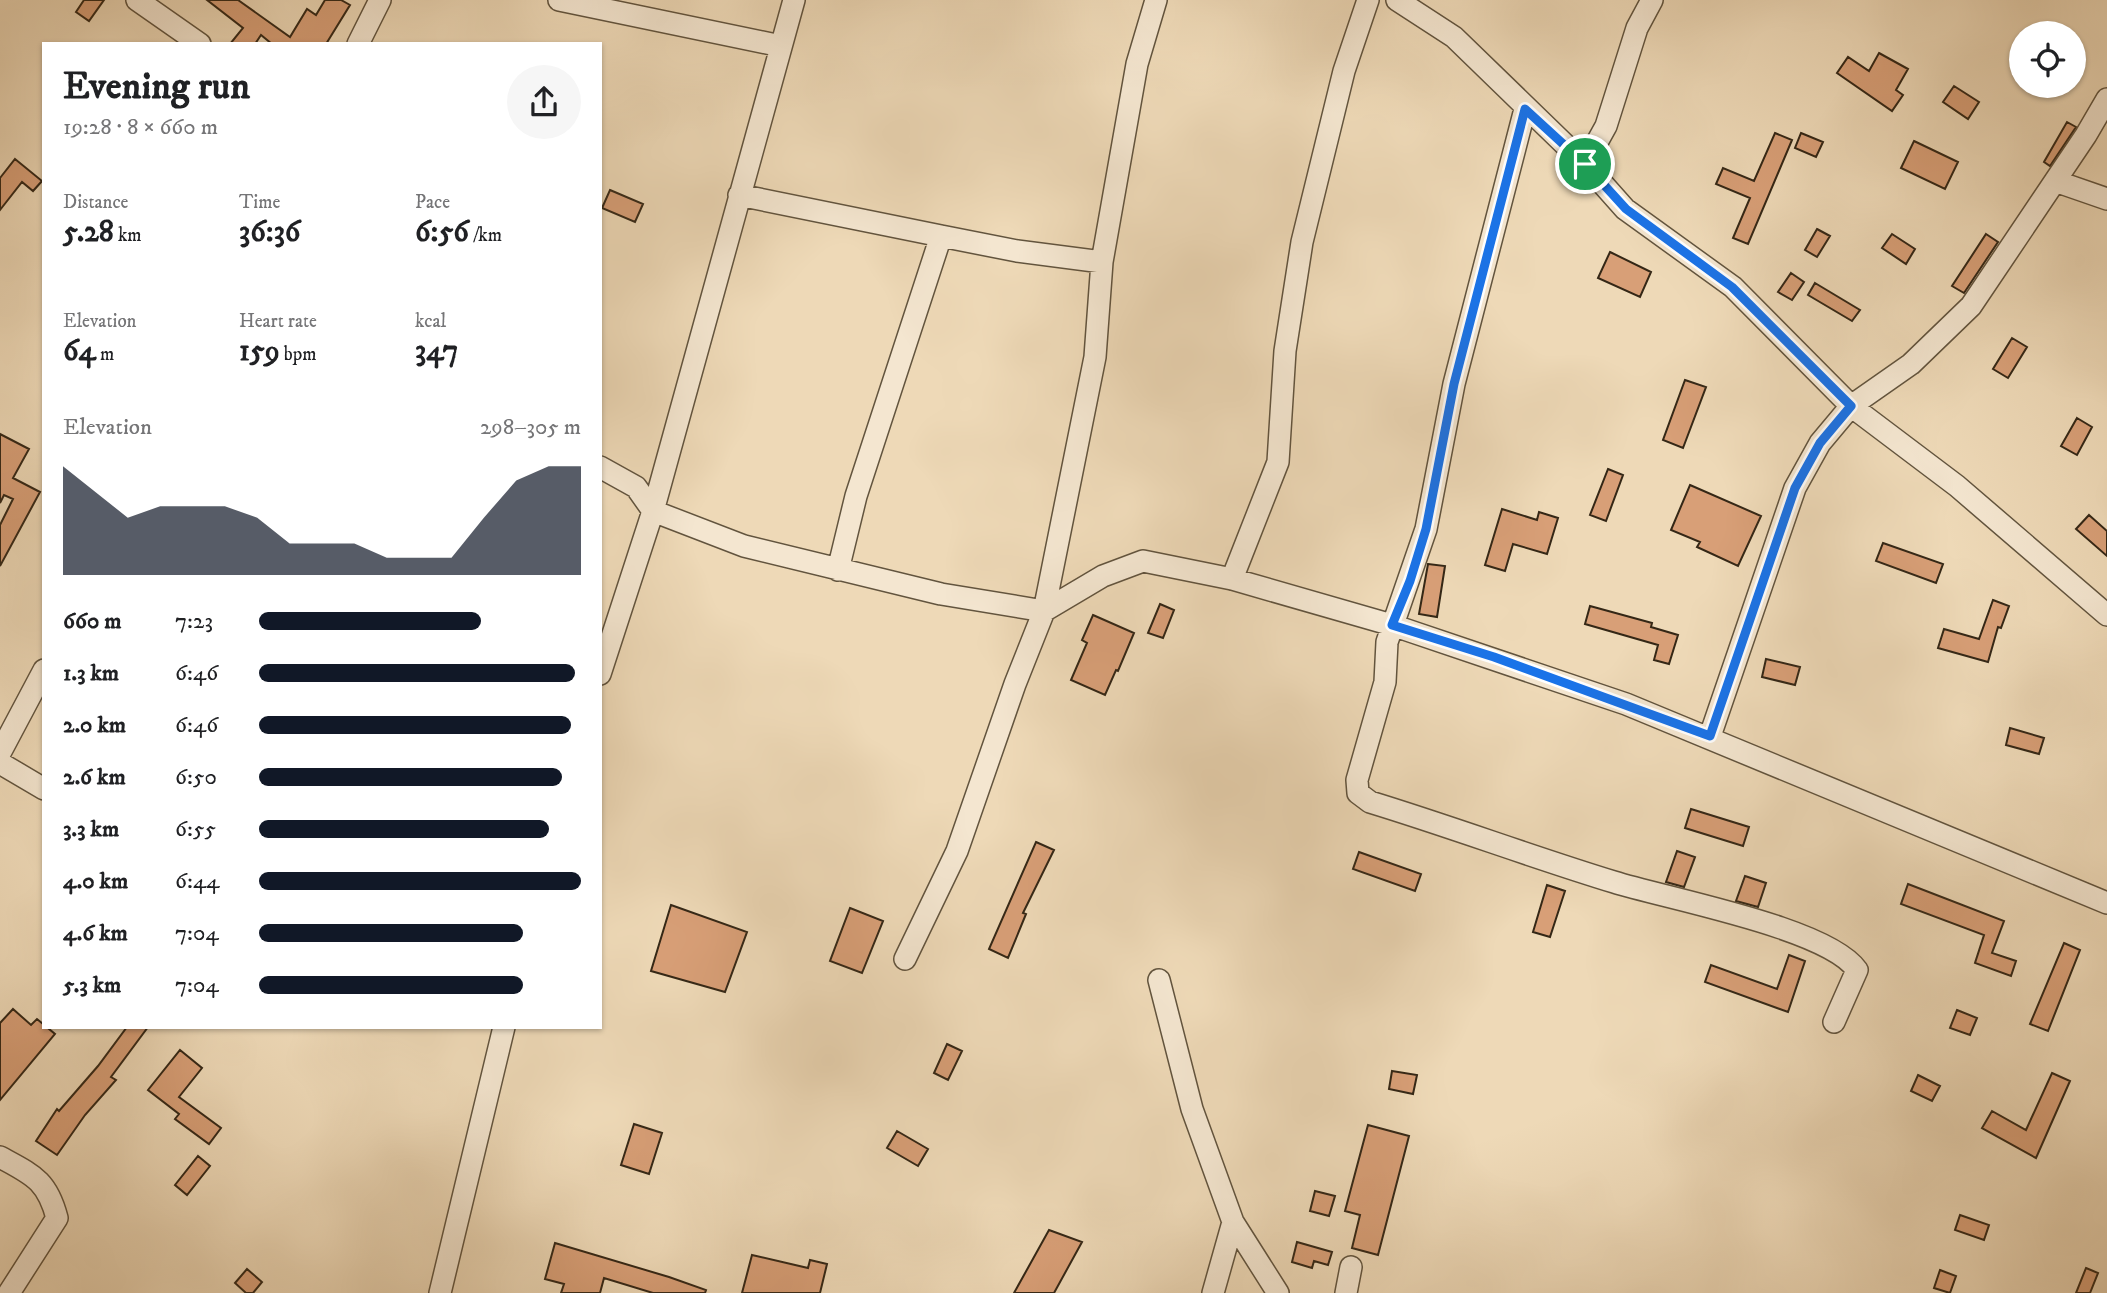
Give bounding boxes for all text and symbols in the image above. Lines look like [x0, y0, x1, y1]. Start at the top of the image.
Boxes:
map controls [2009, 21, 2086, 98]
button: locate [2009, 21, 2086, 98]
text: Evening run [63, 63, 250, 111]
button: share [507, 65, 581, 139]
text: 19:28 · 8 × 660 m [63, 113, 218, 142]
pin [1555, 134, 1615, 194]
icon: arrive [1566, 145, 1604, 183]
text: Distance [63, 191, 128, 214]
text: Time [239, 191, 280, 214]
text: Pace [415, 191, 450, 214]
text: 5.28 [63, 214, 114, 251]
text: 36:36 [239, 214, 300, 251]
text: 6:56 [415, 214, 469, 251]
text: km [114, 224, 142, 247]
text: /km [469, 224, 502, 247]
text: Elevation [63, 310, 137, 333]
text: Heart rate [239, 310, 317, 333]
text: kcal [415, 310, 446, 333]
text: 64 [63, 333, 96, 370]
text: 159 [239, 333, 280, 370]
text: 347 [415, 333, 458, 370]
text: m [96, 343, 114, 366]
text: bpm [280, 343, 317, 366]
text: Elevation [63, 413, 152, 442]
text: 298–305 m [480, 413, 581, 442]
text: 660 m [63, 607, 122, 636]
text: 7:23 [175, 607, 213, 636]
text: 1.3 km [63, 659, 119, 688]
text: 6:46 [175, 659, 218, 688]
text: 2.0 km [63, 711, 126, 740]
text: 6:46 [175, 711, 218, 740]
text: 2.6 km [63, 763, 126, 792]
text: 6:50 [175, 763, 217, 792]
text: 3.3 km [63, 815, 119, 844]
text: 6:55 [175, 815, 216, 844]
text: 4.0 km [63, 867, 128, 896]
text: 6:44 [175, 867, 219, 896]
text: 4.6 km [63, 919, 128, 948]
text: 7:04 [175, 919, 219, 948]
text: 5.3 km [63, 971, 121, 1000]
text: 7:04 [175, 971, 219, 1000]

